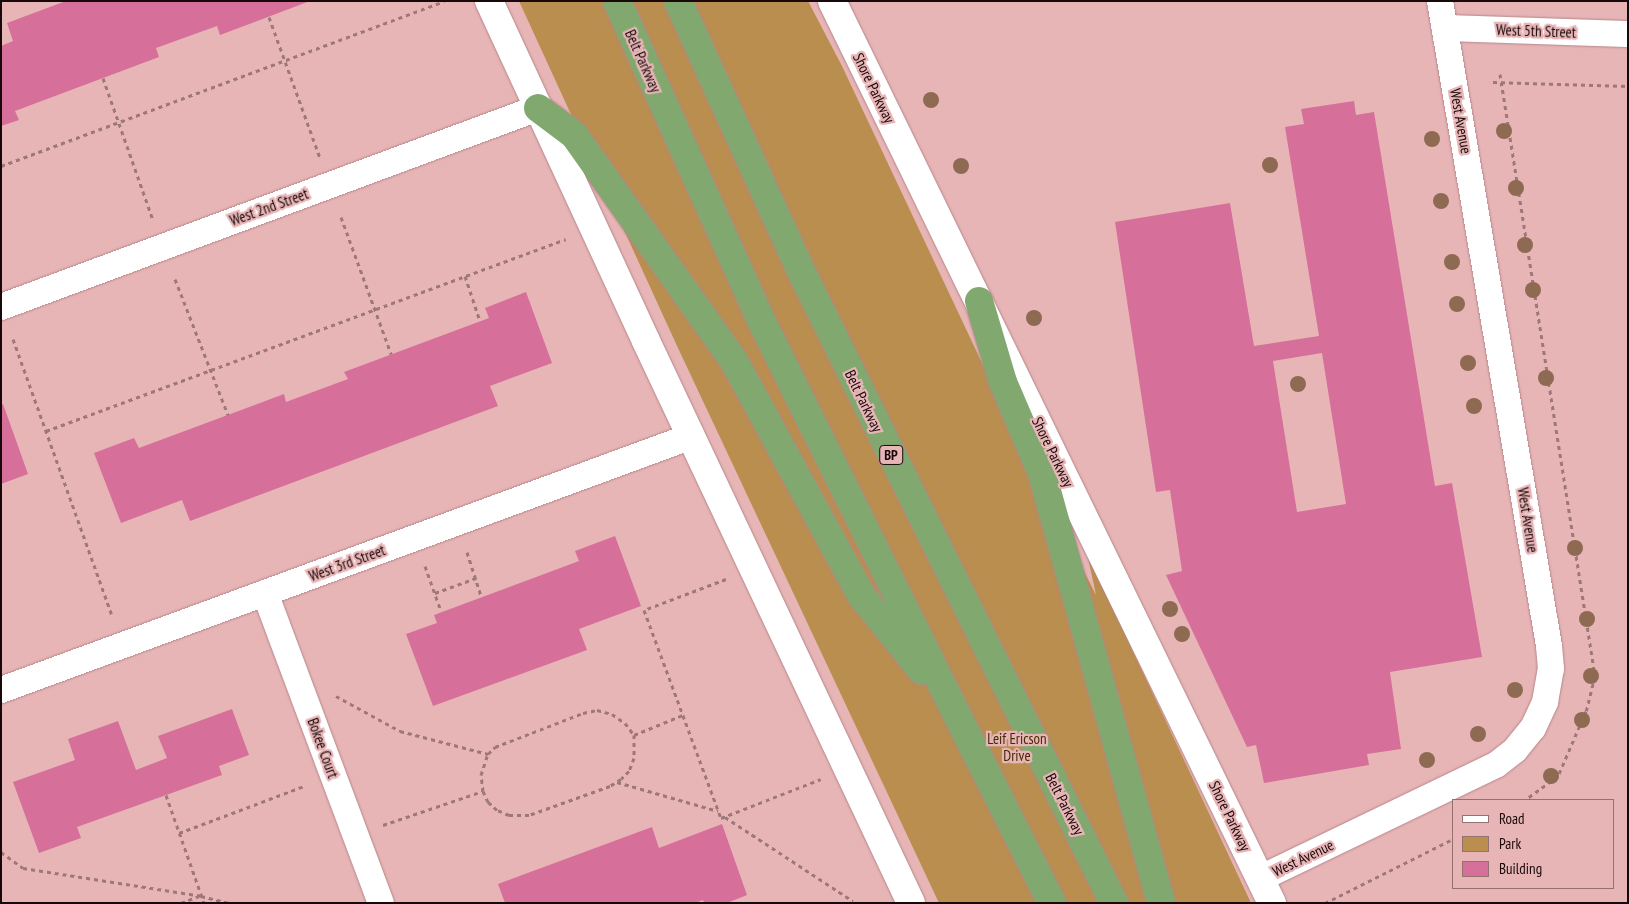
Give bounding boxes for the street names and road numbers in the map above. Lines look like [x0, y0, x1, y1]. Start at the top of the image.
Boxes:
street label: West 5th Street [1496, 21, 1576, 41]
street label: Belt Parkway [621, 27, 665, 95]
street label: Shore Parkway [849, 50, 899, 126]
street label: West Avenue [1446, 87, 1476, 155]
street label: West 2nd Street [227, 184, 311, 230]
street label: Belt Parkway [841, 367, 887, 435]
street label: Shore Parkway [1028, 414, 1078, 490]
road number: BP [878, 444, 904, 466]
street label: West Avenue [1514, 486, 1542, 554]
street label: West 3rd Street [306, 541, 388, 585]
street label: Bokee Court [304, 715, 342, 781]
street label: Belt Parkway [1042, 770, 1088, 838]
street label: Shore Parkway [1205, 778, 1255, 854]
street label: West Avenue [1269, 835, 1337, 881]

